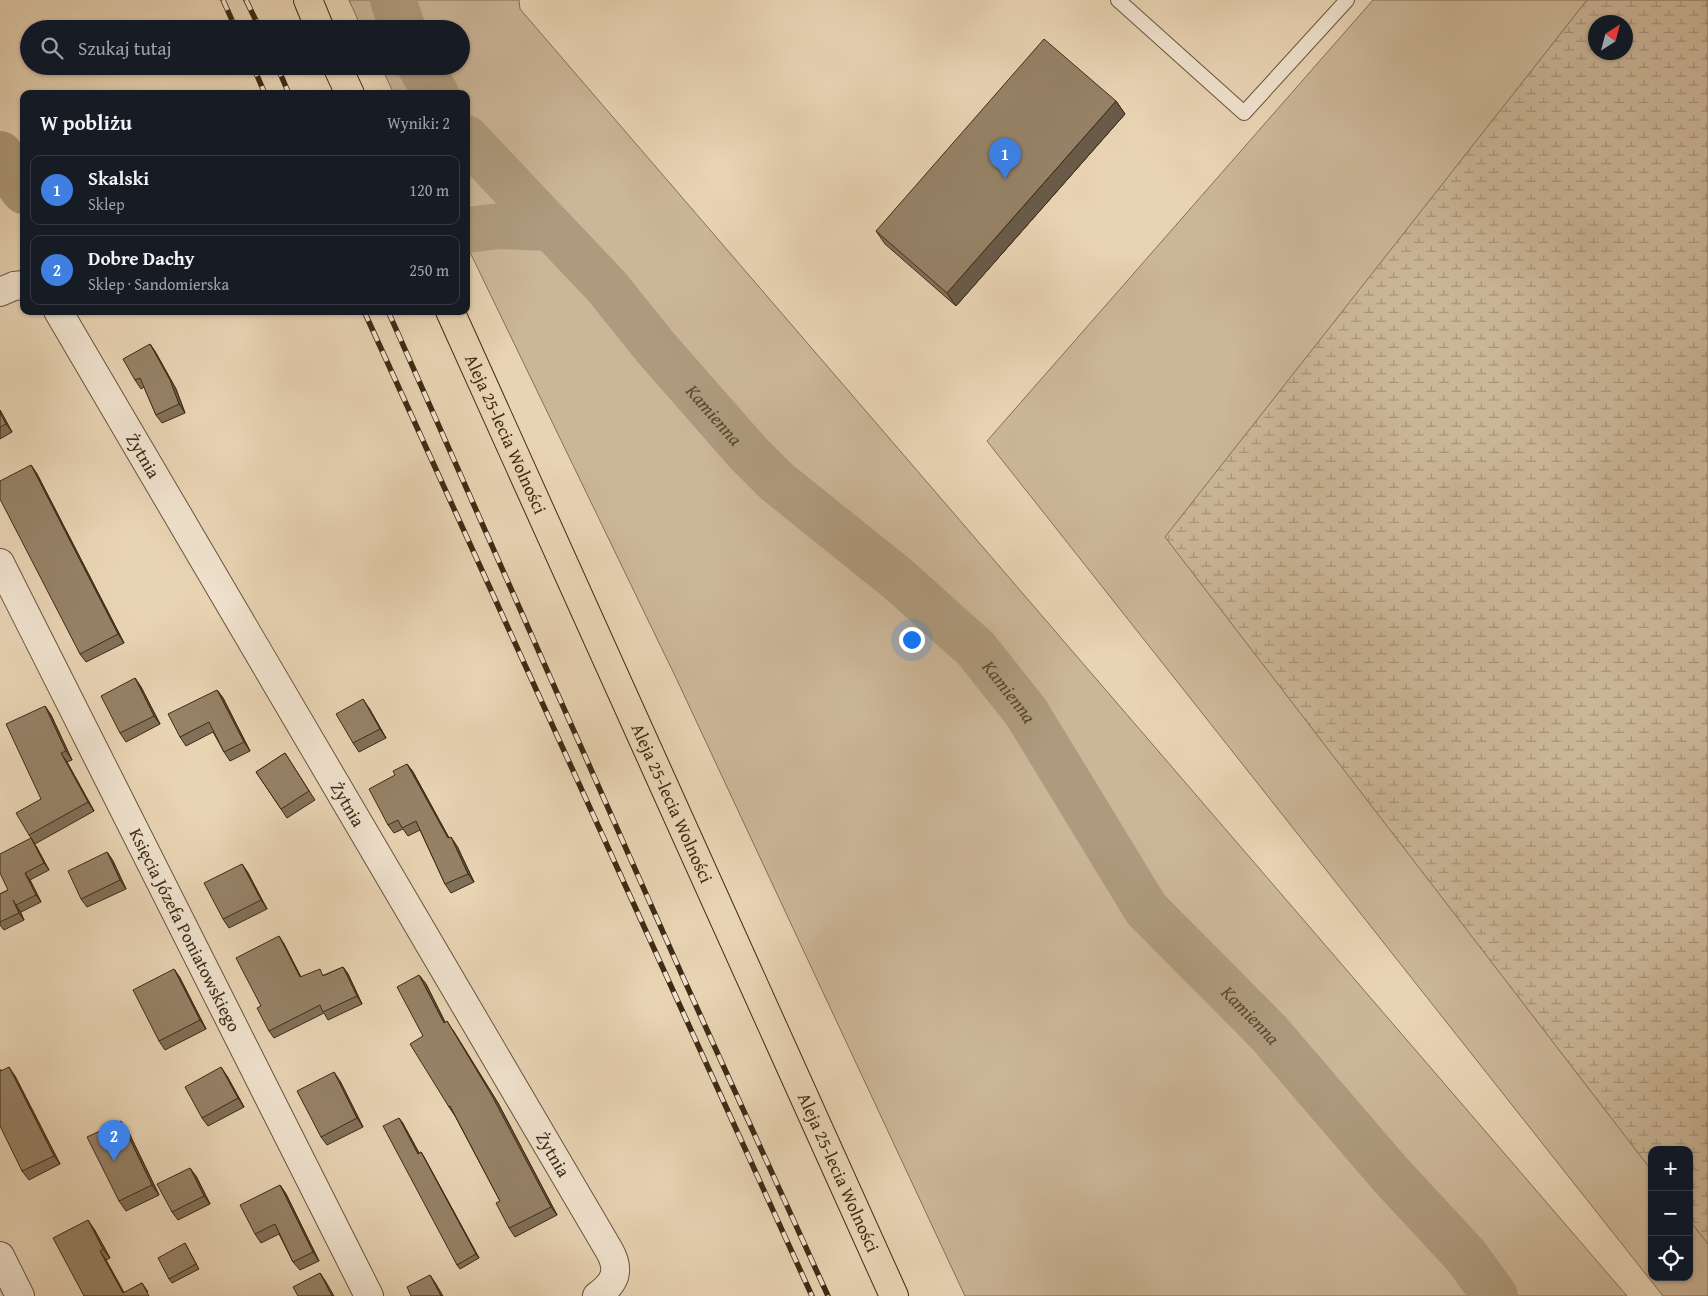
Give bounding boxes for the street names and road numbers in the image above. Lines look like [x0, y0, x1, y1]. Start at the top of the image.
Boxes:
street label: Aleja 25-lecia Wolności [458, 350, 554, 518]
street label: Żytnia [120, 428, 168, 484]
street label: Aleja 25-lecia Wolności [625, 719, 720, 887]
street label: Żytnia [324, 776, 372, 832]
street label: Księcia Józefa Poniatowskiego [123, 823, 248, 1036]
street label: Aleja 25-lecia Wolności [791, 1088, 887, 1257]
street label: Żytnia [529, 1126, 578, 1182]

